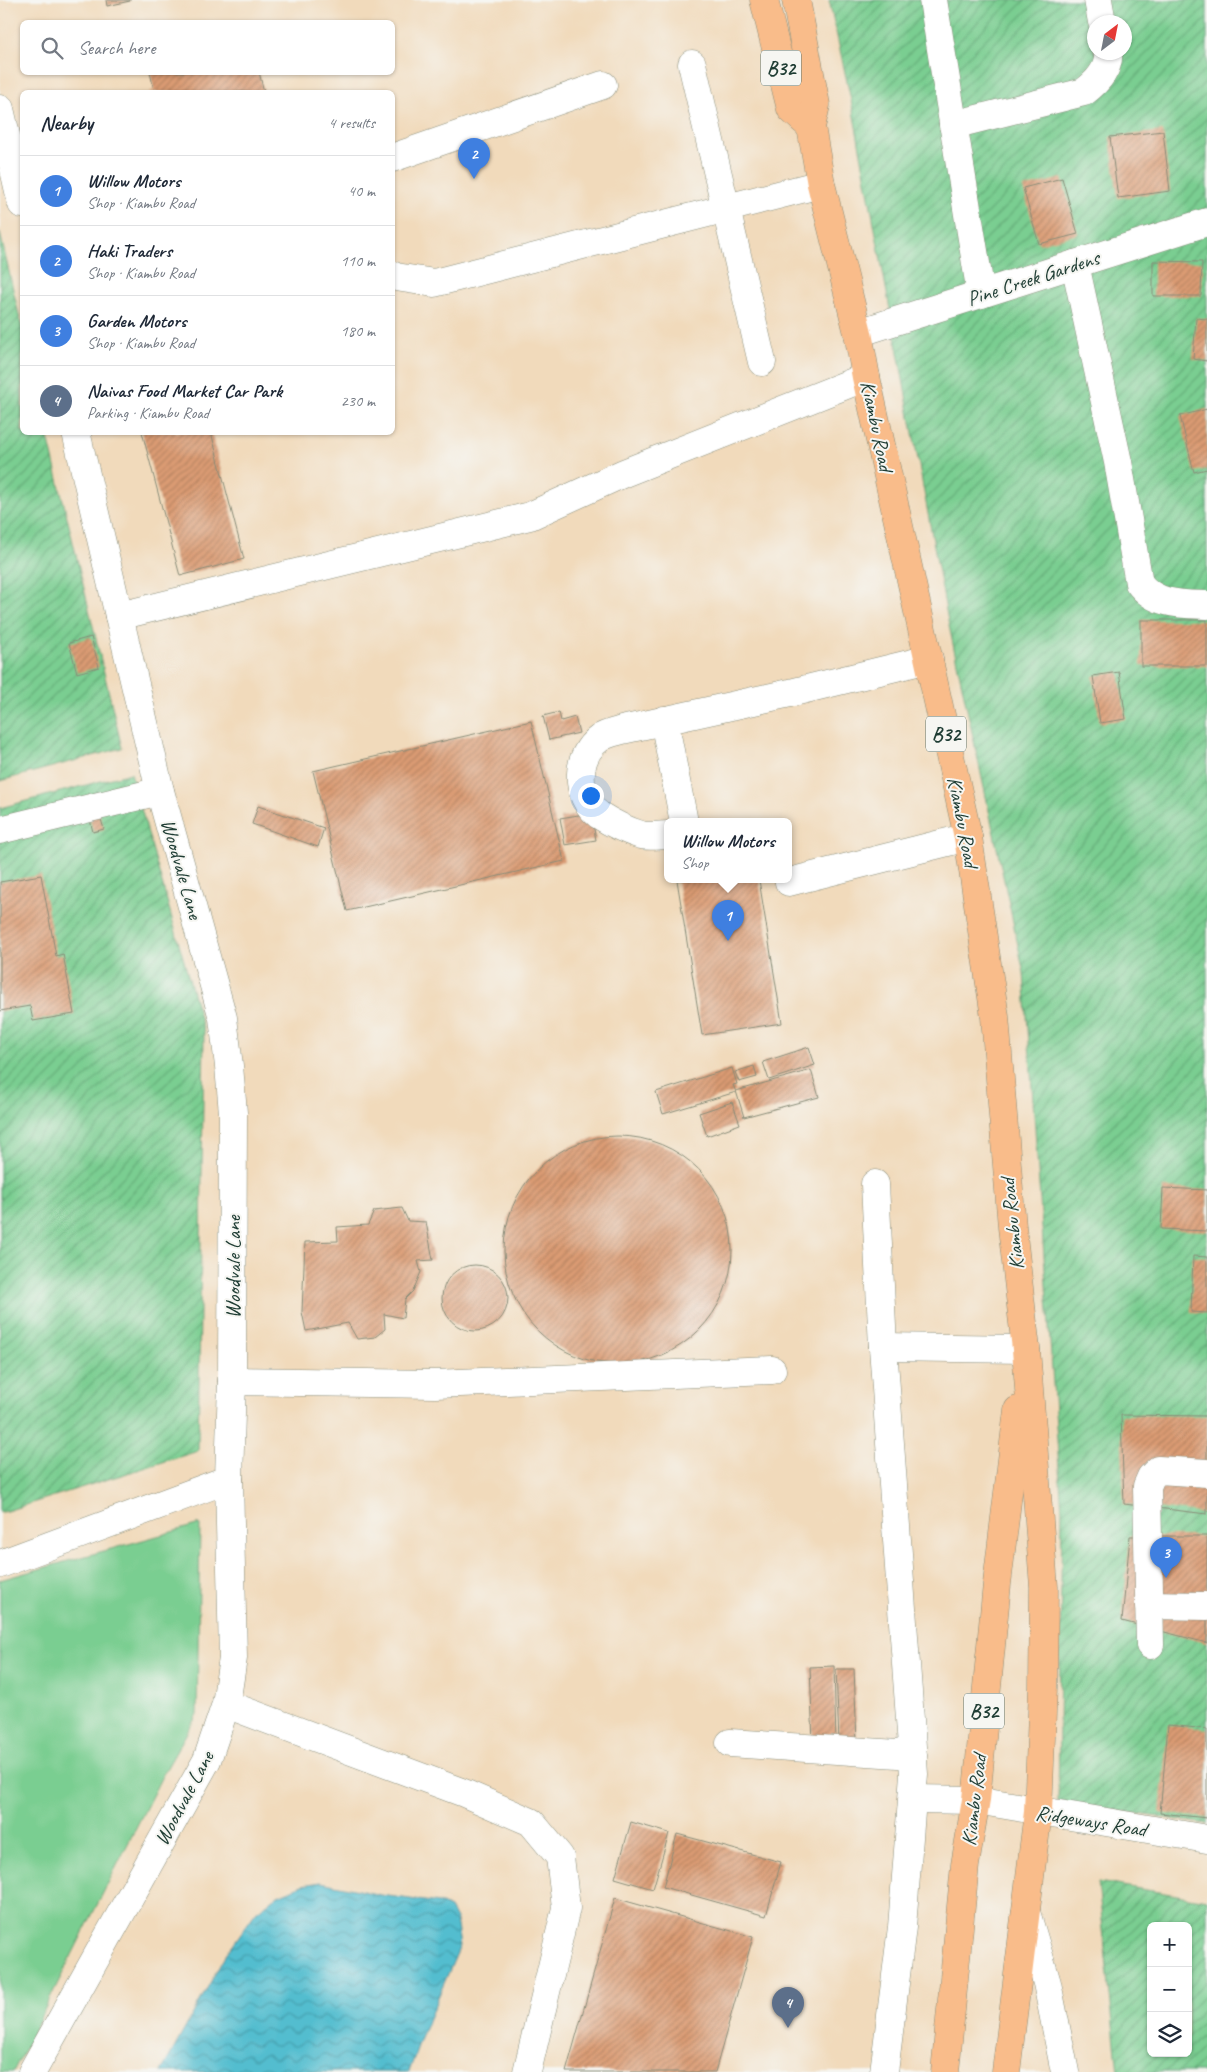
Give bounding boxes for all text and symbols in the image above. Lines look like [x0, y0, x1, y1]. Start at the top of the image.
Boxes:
north arrow [1087, 15, 1132, 60]
search box [20, 20, 395, 75]
icon: search [38, 34, 66, 62]
text: Search here [78, 36, 155, 60]
road number: B32 [761, 50, 801, 86]
text: Nearby [40, 110, 93, 136]
text: 4 results [328, 113, 375, 133]
pin: 2 [458, 138, 490, 179]
text: Willow Motors [87, 169, 180, 193]
text: 1 [52, 181, 60, 201]
text: 40 m [348, 181, 375, 201]
text: Shop · Kiambu Road [87, 193, 195, 213]
text: Haki Traders [87, 239, 172, 263]
street label: Pine Creek Gardens [964, 244, 1104, 312]
text: 2 [52, 251, 60, 271]
text: 110 m [341, 251, 375, 271]
text: Shop · Kiambu Road [87, 263, 195, 283]
text: Garden Motors [87, 309, 186, 333]
text: 3 [52, 321, 60, 341]
text: 180 m [341, 321, 375, 341]
text: Shop · Kiambu Road [87, 333, 195, 353]
street label: Kiambu Road [855, 378, 900, 476]
text: Naivas Food Market Car Park [87, 379, 282, 403]
text: 4 [52, 391, 60, 411]
text: 230 m [341, 391, 375, 411]
text: Parking · Kiambu Road [87, 403, 209, 423]
road number: B32 [926, 716, 966, 752]
street label: Kiambu Road [941, 774, 985, 872]
your location [578, 783, 604, 809]
street label: Woodvale Lane [155, 816, 209, 923]
popup [664, 818, 792, 883]
text: Willow Motors [681, 829, 775, 853]
text: Shop [681, 853, 709, 873]
pin: 1 [712, 900, 744, 941]
street label: Kiambu Road [994, 1174, 1030, 1271]
street label: Woodvale Lane [220, 1214, 246, 1318]
pin: 3 [1150, 1537, 1182, 1578]
road number: B32 [964, 1694, 1004, 1728]
street label: Woodvale Lane [148, 1745, 220, 1850]
street label: Kiambu Road [955, 1750, 993, 1847]
street label: Ridgeways Road [1034, 1799, 1151, 1843]
map controls [1147, 1922, 1192, 2057]
button: + [1147, 1922, 1192, 1967]
button: − [1147, 1967, 1192, 2012]
pin: 4 [772, 1987, 804, 2028]
button: layers [1147, 2012, 1192, 2057]

